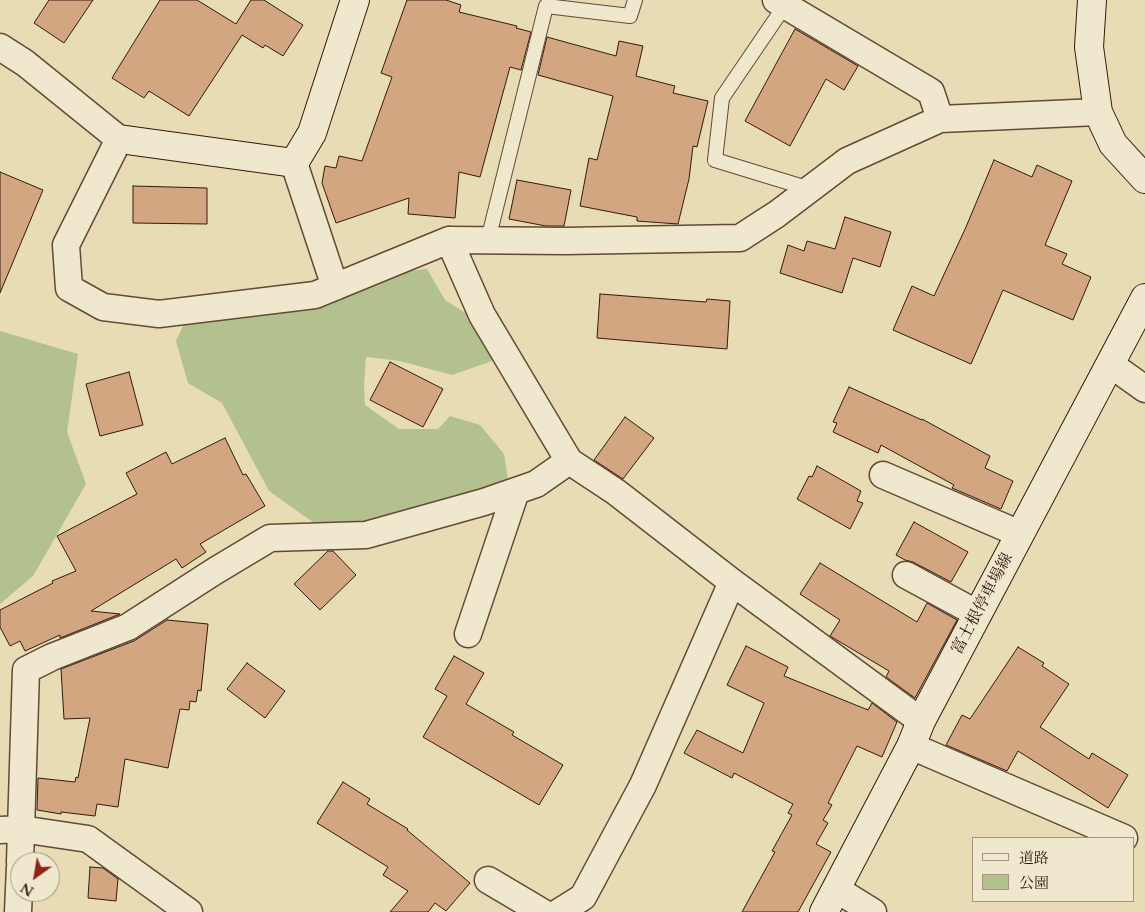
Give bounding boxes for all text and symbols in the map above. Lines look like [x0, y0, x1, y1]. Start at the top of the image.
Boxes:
street label: 富士根停車場線 [948, 550, 1018, 658]
legend [972, 837, 1135, 902]
text: 道路 [1019, 848, 1049, 868]
north arrow [10, 852, 60, 902]
text: 公園 [1019, 873, 1049, 893]
text: N [17, 878, 38, 901]

